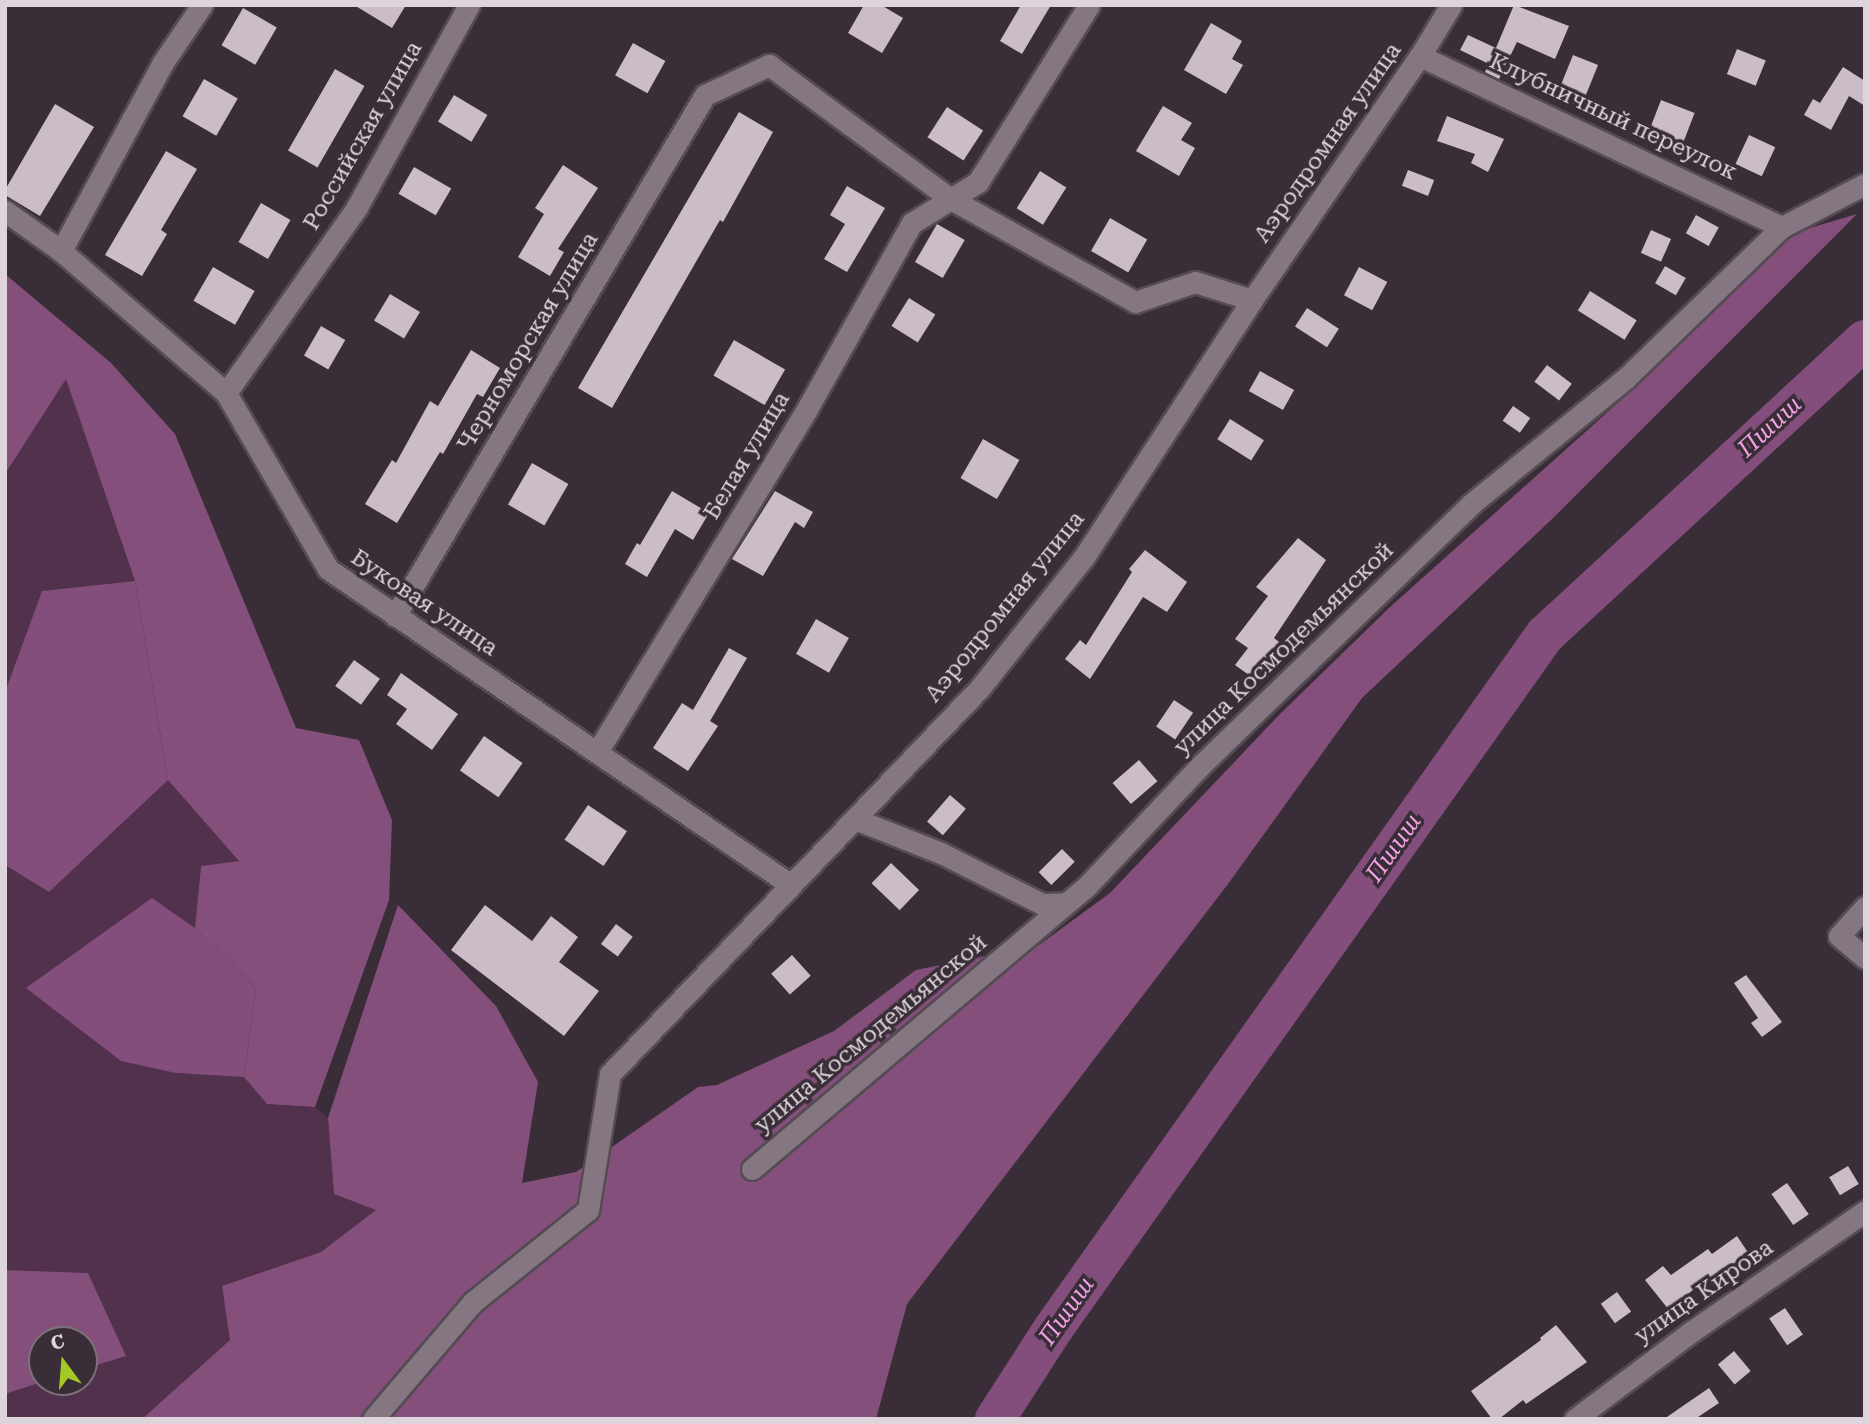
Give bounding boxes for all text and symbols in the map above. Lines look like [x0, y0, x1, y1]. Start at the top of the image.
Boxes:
street label: Российская улица [298, 37, 428, 235]
street label: Аэродромная улица [1249, 38, 1407, 248]
street label: Клубничный переулок [1485, 47, 1741, 187]
street label: Черноморская улица [452, 228, 604, 456]
street label: Белая улица [698, 387, 796, 525]
water label: Пшиш [1732, 390, 1808, 464]
street label: Аэродромная улица [920, 506, 1090, 708]
street label: улица Космодемьянской [1169, 537, 1399, 761]
street label: Буковая улица [345, 544, 503, 662]
water label: Пшиш [1360, 808, 1428, 888]
street label: улица Космодемьянской [749, 929, 993, 1139]
street label: улица Кирова [1629, 1234, 1779, 1350]
water label: Пшиш [1033, 1271, 1101, 1351]
north arrow [28, 1326, 98, 1396]
text: С [48, 1329, 67, 1355]

